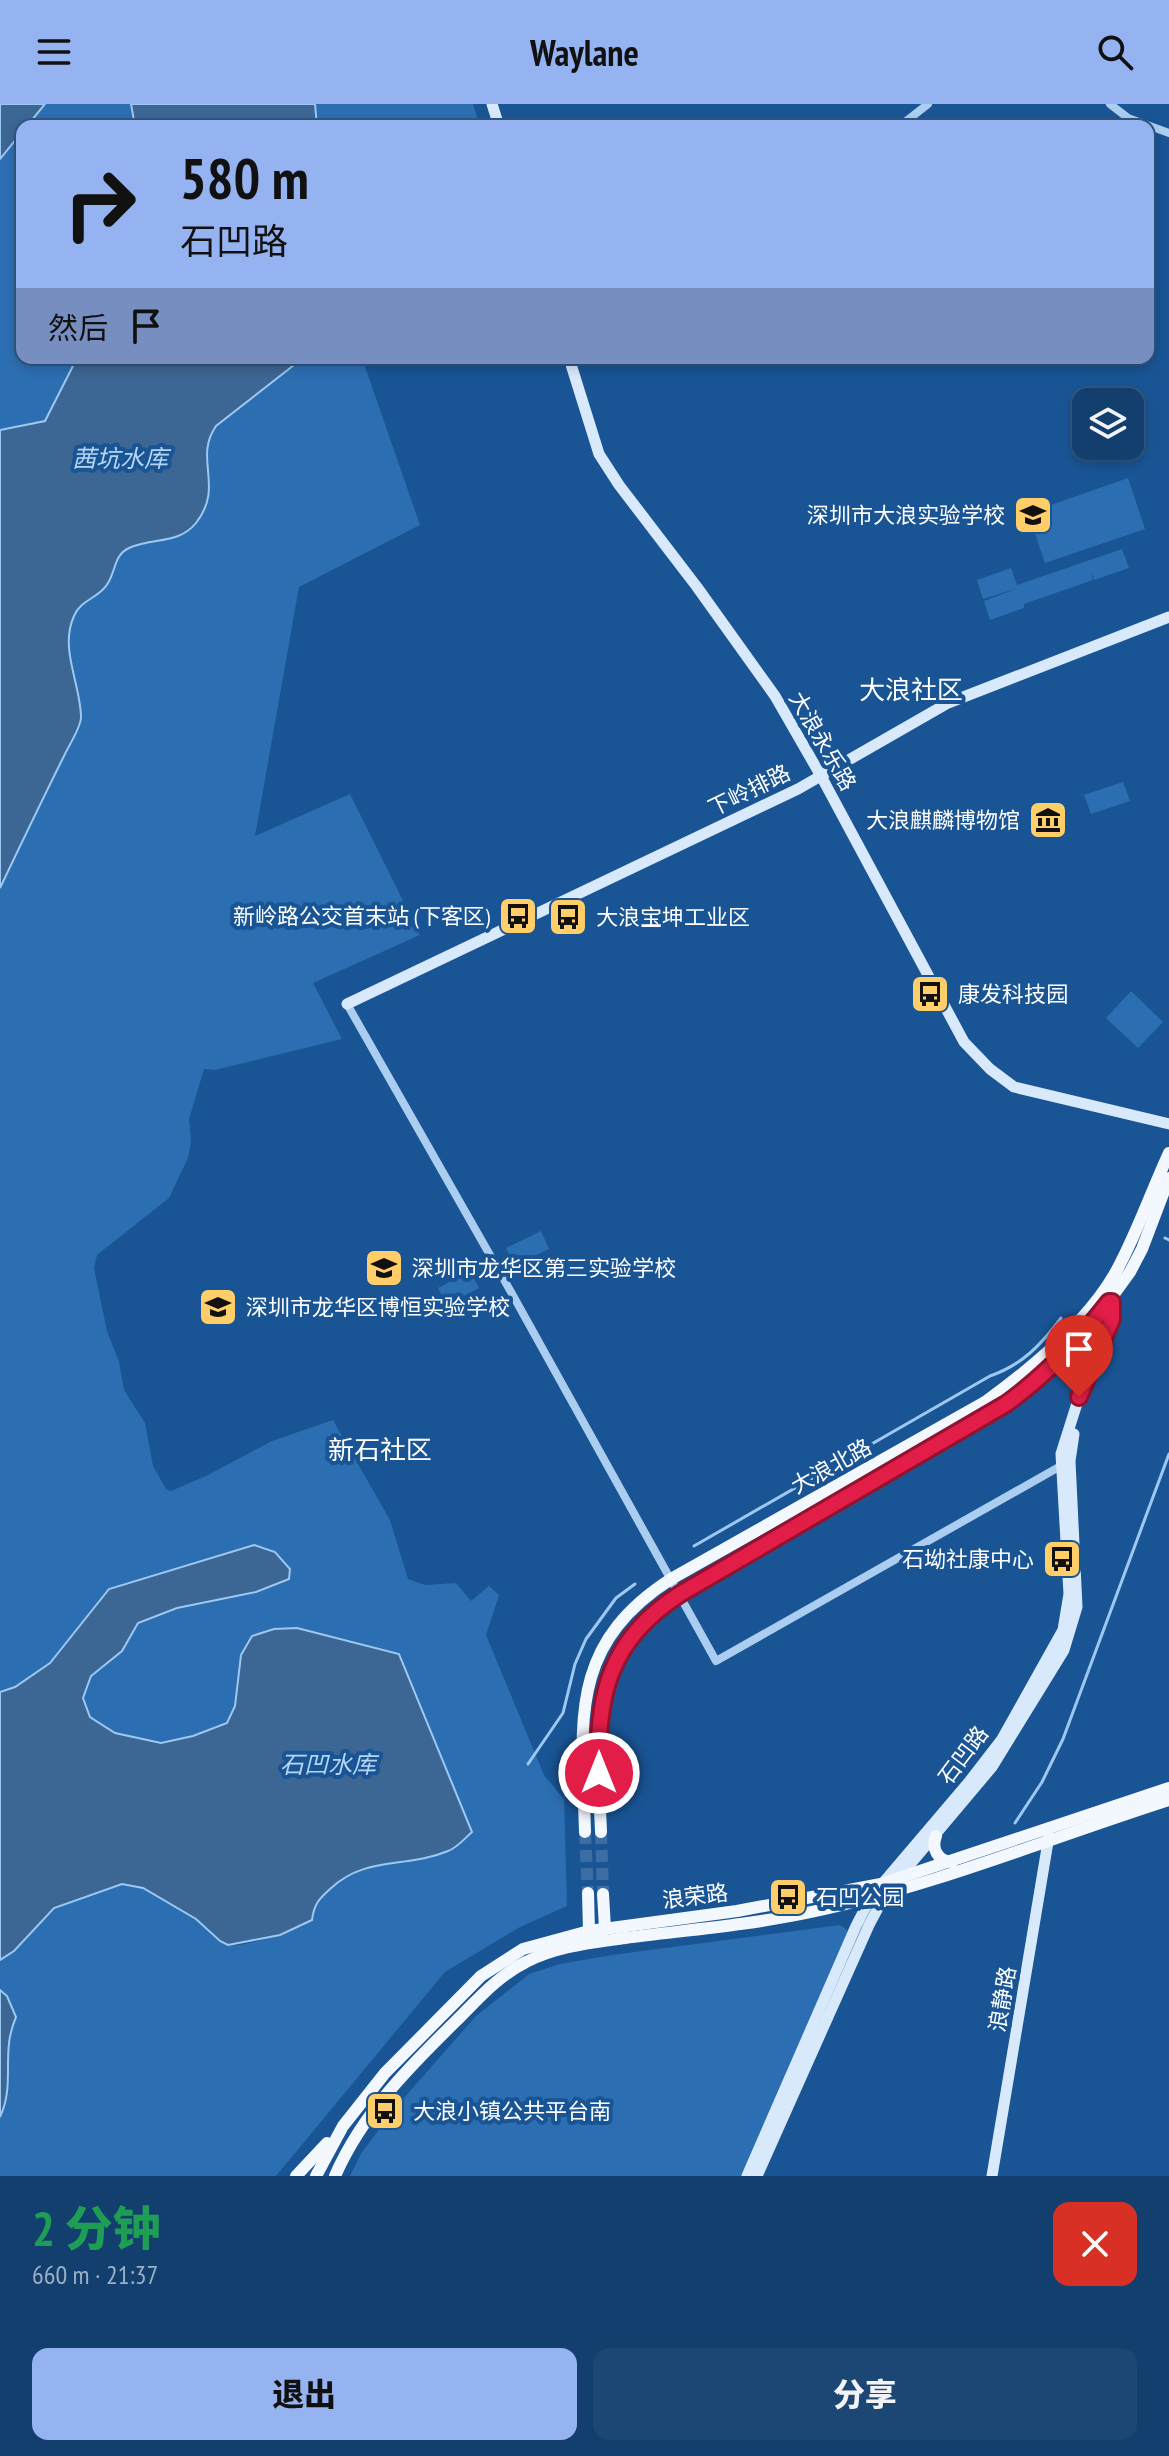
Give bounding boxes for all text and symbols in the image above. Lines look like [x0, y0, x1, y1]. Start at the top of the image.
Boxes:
text: Waylane [530, 29, 639, 76]
icon: menu [32, 30, 76, 74]
icon: search [1093, 30, 1137, 74]
text: 580 m [180, 142, 309, 214]
icon: right [48, 152, 152, 256]
text: 石凹路 [180, 217, 288, 264]
icon: arrive [124, 304, 168, 348]
text: 然后 [48, 308, 108, 347]
map controls [1072, 388, 1144, 460]
button: layers [1072, 388, 1144, 460]
water label: 茜坑水库 [72, 443, 172, 474]
school or university icon: 深圳市大浪实验学校 [1012, 494, 1054, 536]
place label: 深圳市大浪实验学校 [807, 501, 1005, 529]
district label: 大浪社区 [859, 673, 963, 706]
street label: 大浪永乐路 [783, 686, 863, 796]
street label: 下岭排路 [703, 758, 795, 822]
museum icon: 大浪麒麟博物馆 [1027, 799, 1069, 841]
place label: 大浪麒麟博物馆 [866, 806, 1020, 834]
bus stop icon: 新岭路公交首末站 (下客区) [497, 895, 539, 937]
bus stop icon: 大浪宝坤工业区 [547, 896, 589, 938]
place label: 新岭路公交首末站 (下客区) [233, 902, 491, 930]
place label: 大浪宝坤工业区 [596, 903, 750, 931]
bus stop icon: 康发科技园 [909, 973, 951, 1015]
place label: 康发科技园 [958, 980, 1068, 1008]
school or university icon: 深圳市龙华区第三实验学校 [363, 1247, 405, 1289]
place label: 深圳市龙华区第三实验学校 [412, 1254, 676, 1282]
school or university icon: 深圳市龙华区博恒实验学校 [197, 1286, 239, 1328]
place label: 深圳市龙华区博恒实验学校 [246, 1293, 510, 1321]
pin [1045, 1315, 1113, 1397]
icon: arrive [1057, 1327, 1101, 1371]
street label: 大浪北路 [786, 1432, 876, 1500]
district label: 新石社区 [328, 1433, 432, 1466]
bus stop icon: 石坳社康中心 [1041, 1538, 1083, 1580]
place label: 石坳社康中心 [902, 1545, 1034, 1573]
street label: 石凹路 [932, 1720, 994, 1790]
position arrow [557, 1731, 641, 1815]
water label: 石凹水库 [280, 1749, 380, 1780]
bus stop icon: 石凹公园 [767, 1876, 809, 1918]
street label: 浪荣路 [661, 1878, 729, 1914]
place label: 石凹公园 [816, 1883, 904, 1911]
street label: 浪静路 [982, 1964, 1022, 2034]
bus stop icon: 大浪小镇公共平台南 [364, 2090, 406, 2132]
place label: 大浪小镇公共平台南 [413, 2097, 611, 2125]
text: 2 分钟 [32, 2197, 161, 2259]
button: close [1053, 2202, 1137, 2286]
text: 660 m · 21:37 [32, 2258, 158, 2291]
button: 退出 [32, 2348, 577, 2440]
button: 分享 [593, 2348, 1137, 2440]

